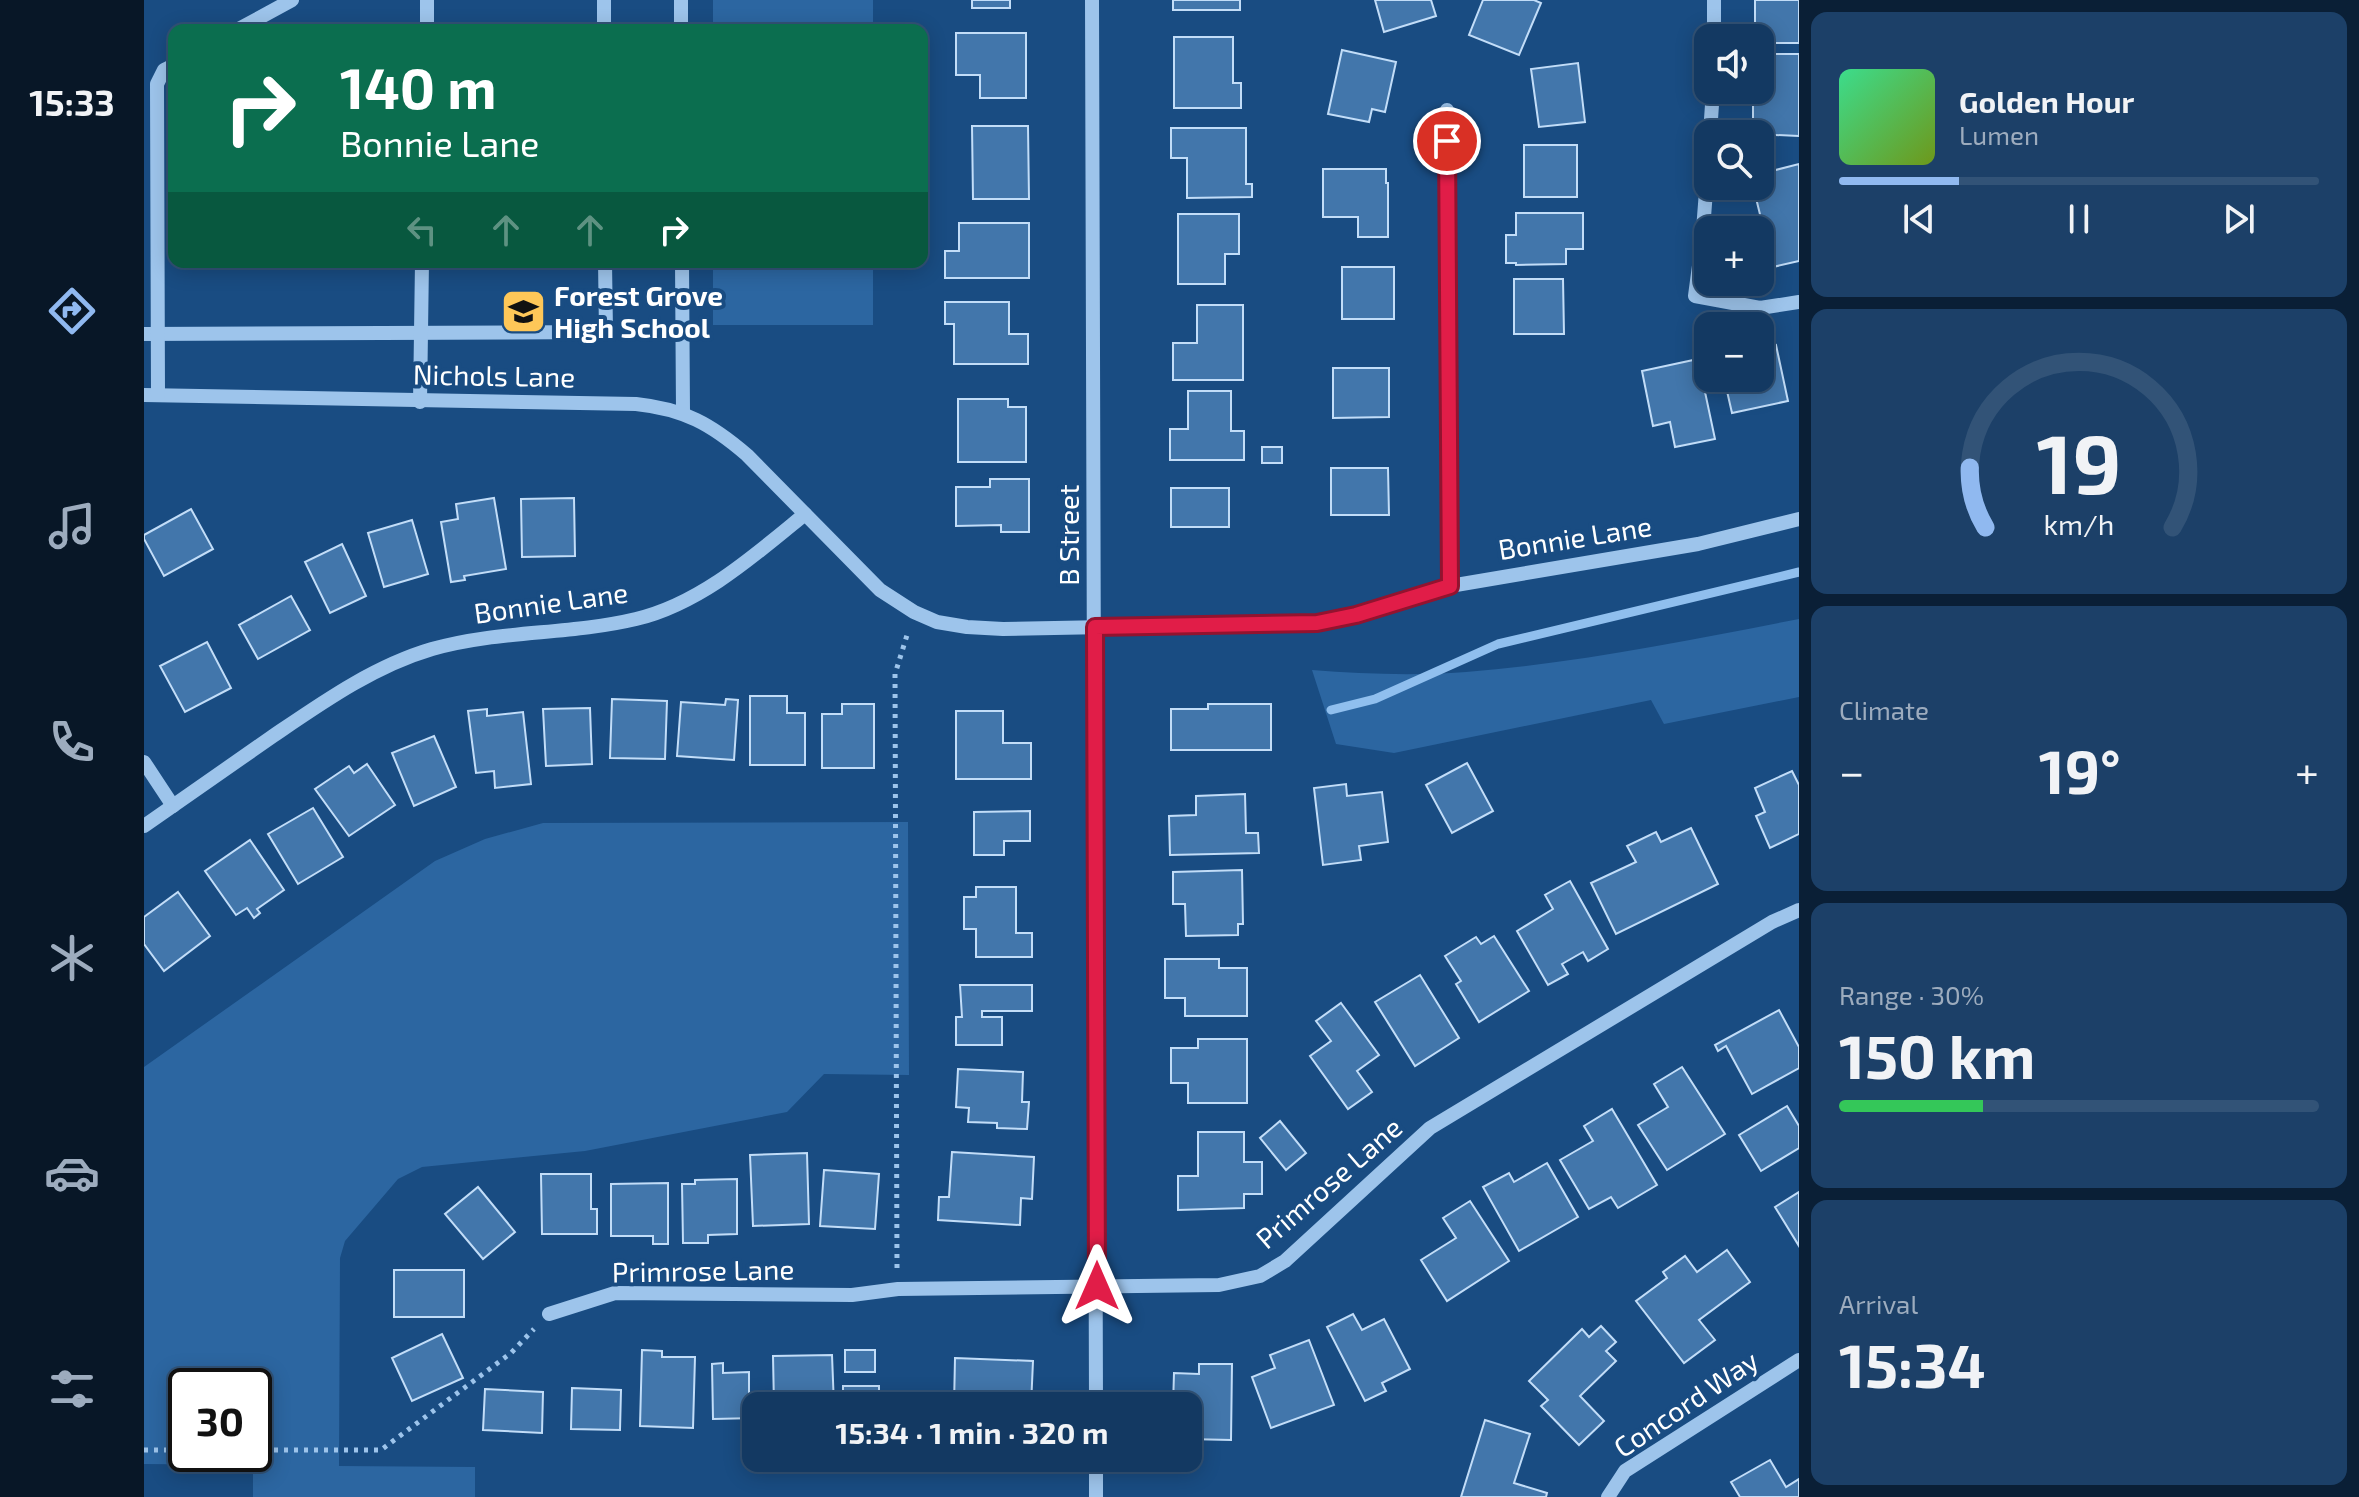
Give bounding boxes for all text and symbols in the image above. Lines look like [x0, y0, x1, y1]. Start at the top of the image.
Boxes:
map controls [1694, 24, 1774, 392]
button: sound [1694, 24, 1774, 104]
text: 140 m [340, 53, 497, 120]
icon: right [208, 56, 312, 160]
text: 15:33 [29, 80, 115, 123]
text: Golden Hour [1959, 83, 2134, 119]
pin [1413, 107, 1481, 175]
icon: arrive [1425, 119, 1469, 163]
text: Lumen [1959, 119, 2039, 150]
button: search [1694, 120, 1774, 200]
text: Bonnie Lane [340, 121, 539, 164]
icon: previous [1897, 197, 1941, 241]
icon: pause [2057, 197, 2101, 241]
icon: next [2217, 197, 2261, 241]
icon: left [400, 208, 444, 252]
icon: ahead [484, 208, 528, 252]
icon: ahead [568, 208, 612, 252]
icon: right [652, 208, 696, 252]
button: + [1694, 216, 1774, 296]
place label: Forest Grove High School [554, 278, 723, 344]
icon: directions [44, 283, 100, 339]
school or university icon: Forest Grove High School [499, 288, 547, 336]
button: − [1694, 312, 1774, 392]
street label: Nichols Lane [413, 357, 576, 393]
text: 19 [2036, 410, 2122, 510]
street label: B Street [1051, 484, 1085, 586]
icon: music [44, 498, 100, 554]
text: km/h [2044, 506, 2114, 541]
street label: Bonnie Lane [1496, 508, 1654, 566]
street label: Bonnie Lane [472, 574, 630, 630]
text: Climate [1839, 694, 1929, 725]
icon: phone [44, 714, 100, 770]
text: 19° [2039, 734, 2121, 806]
text: − [1839, 744, 1865, 797]
text: + [2295, 744, 2319, 797]
icon: climate [44, 930, 100, 986]
text: Range · 30% [1839, 979, 1984, 1010]
text: 150 km [1839, 1019, 2035, 1091]
street label: Primrose Lane [1248, 1110, 1408, 1255]
icon: car [44, 1145, 100, 1201]
position arrow [1055, 1244, 1139, 1328]
street label: Primrose Lane [611, 1251, 795, 1289]
text: Arrival [1839, 1288, 1918, 1319]
text: 15:34 [1839, 1328, 1986, 1400]
street label: Concord Way [1607, 1342, 1764, 1464]
icon: filters [44, 1361, 100, 1417]
speed limit sign: 30 [168, 1368, 272, 1472]
text: 15:34 · 1 min · 320 m [836, 1414, 1108, 1450]

